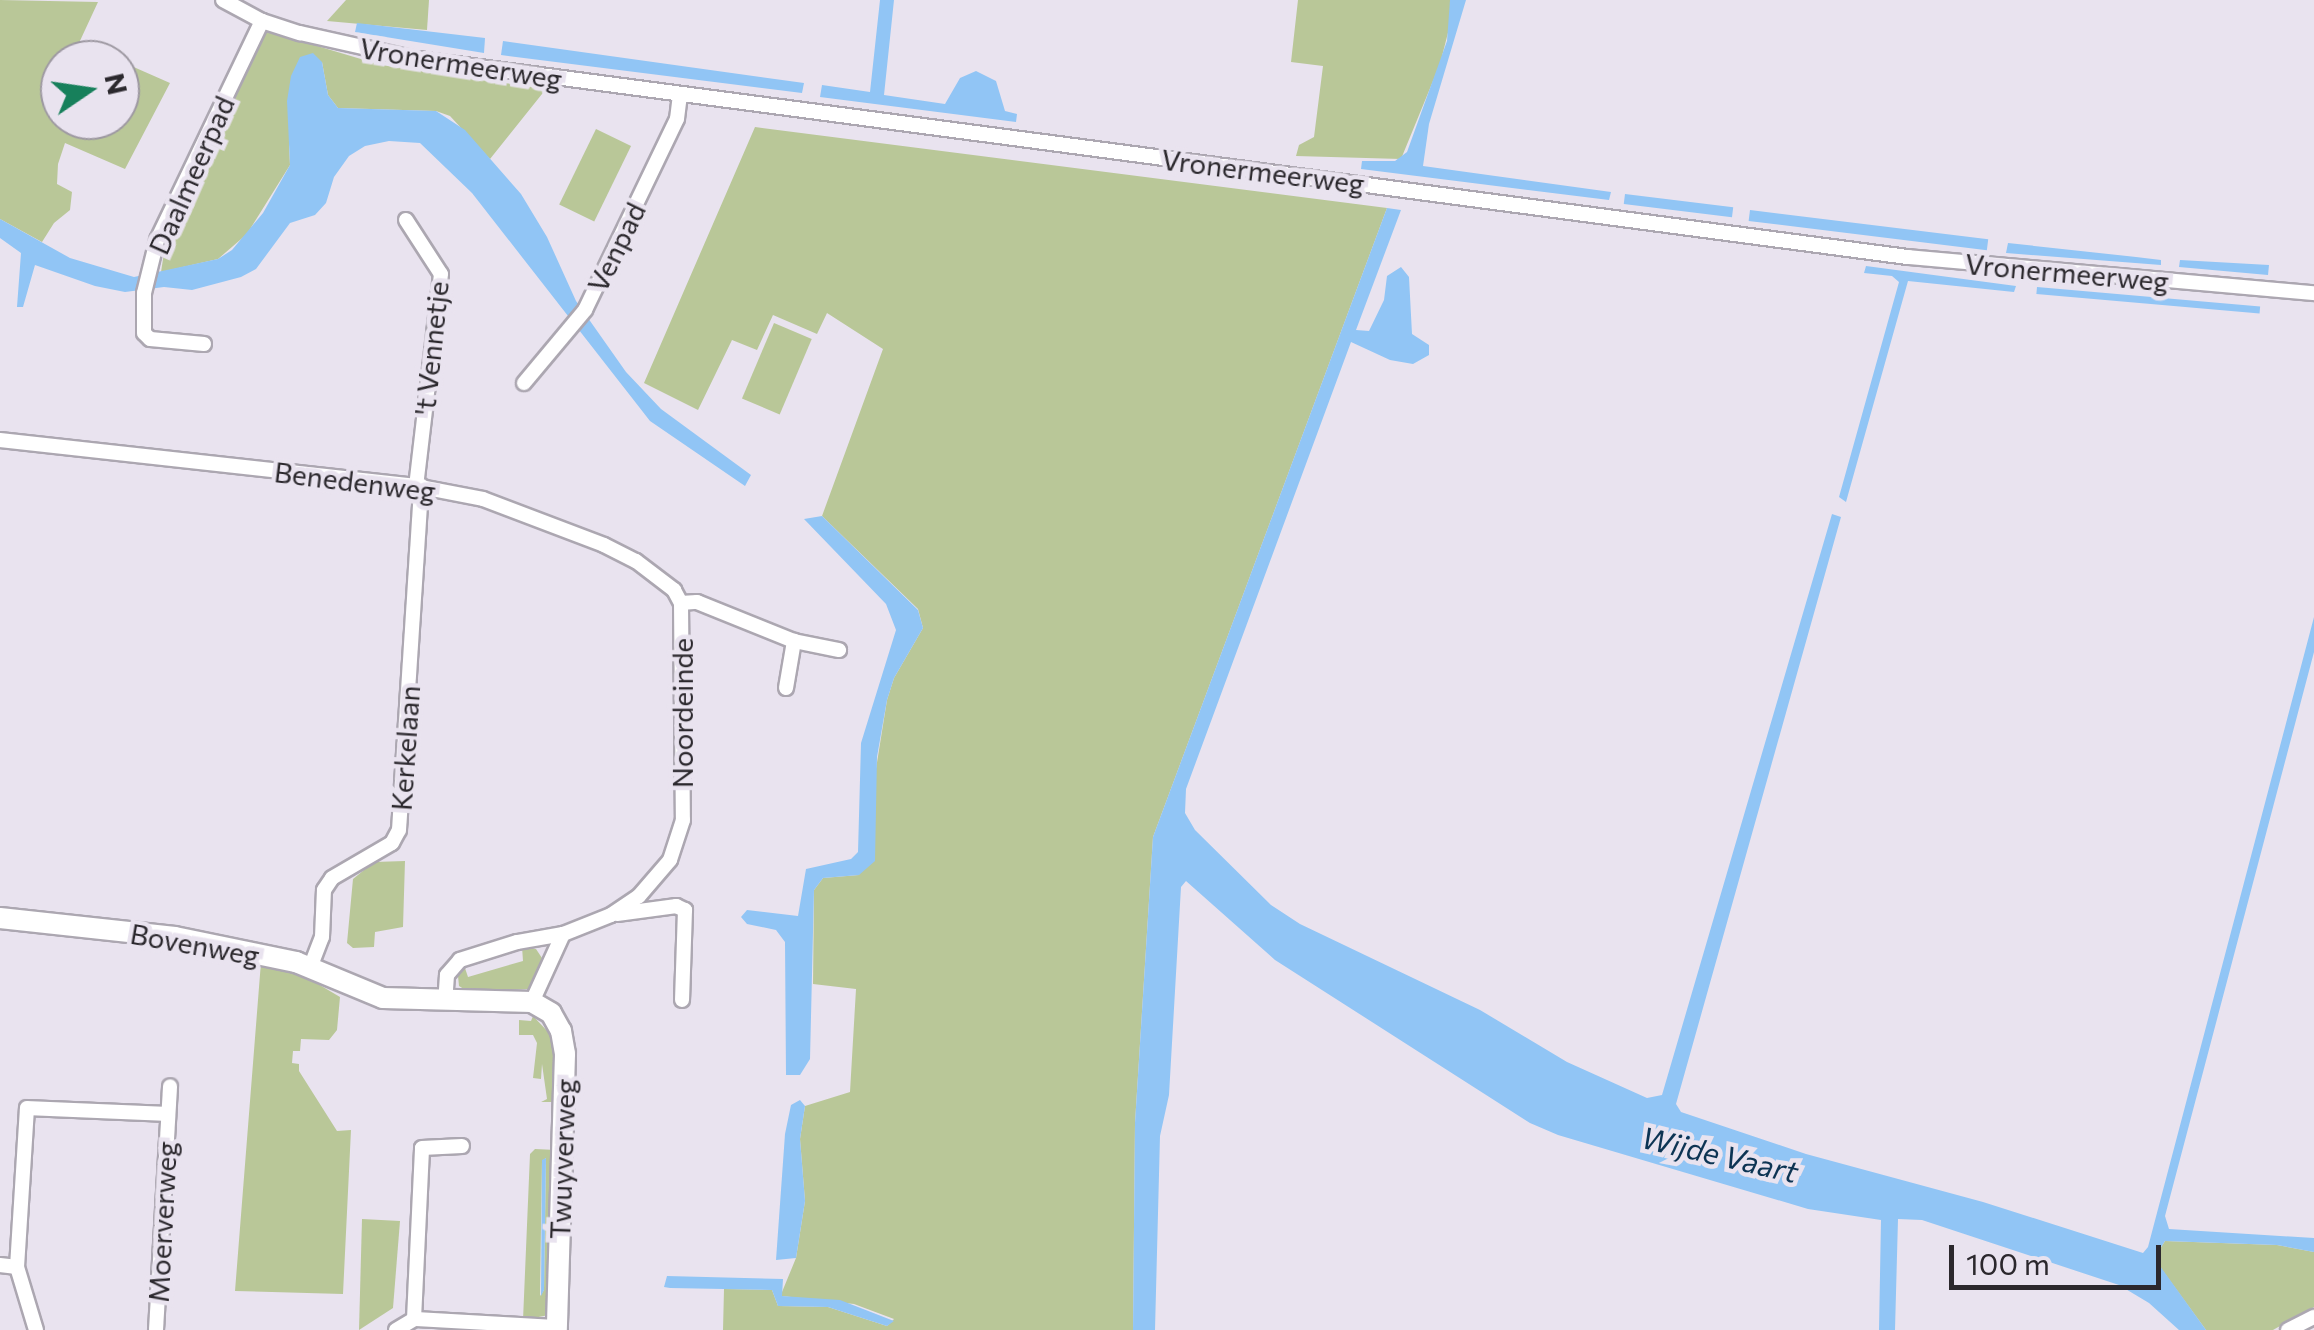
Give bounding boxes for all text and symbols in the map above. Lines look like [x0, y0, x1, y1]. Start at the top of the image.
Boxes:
street label: Vronermeerweg [357, 30, 565, 96]
north arrow [40, 40, 140, 140]
text: N [98, 70, 136, 98]
street label: Daalmeerpad [141, 91, 241, 259]
street label: Vronermeerweg [1160, 142, 1366, 200]
street label: Venpad [580, 197, 652, 297]
street label: Vronermeerweg [1964, 246, 2170, 298]
street label: 't Vennetje [407, 279, 455, 417]
street label: Benedenweg [272, 454, 438, 508]
street label: Noordeinde [665, 638, 699, 788]
street label: Kerkelaan [384, 684, 426, 812]
street label: Bovenweg [128, 916, 262, 972]
street label: Twuyverweg [542, 1078, 582, 1240]
water label: Wijde Vaart [1638, 1119, 1802, 1189]
street label: Moerverweg [141, 1141, 183, 1303]
scale bar [1954, 1225, 2166, 1287]
text: 100 m [1966, 1244, 2050, 1281]

